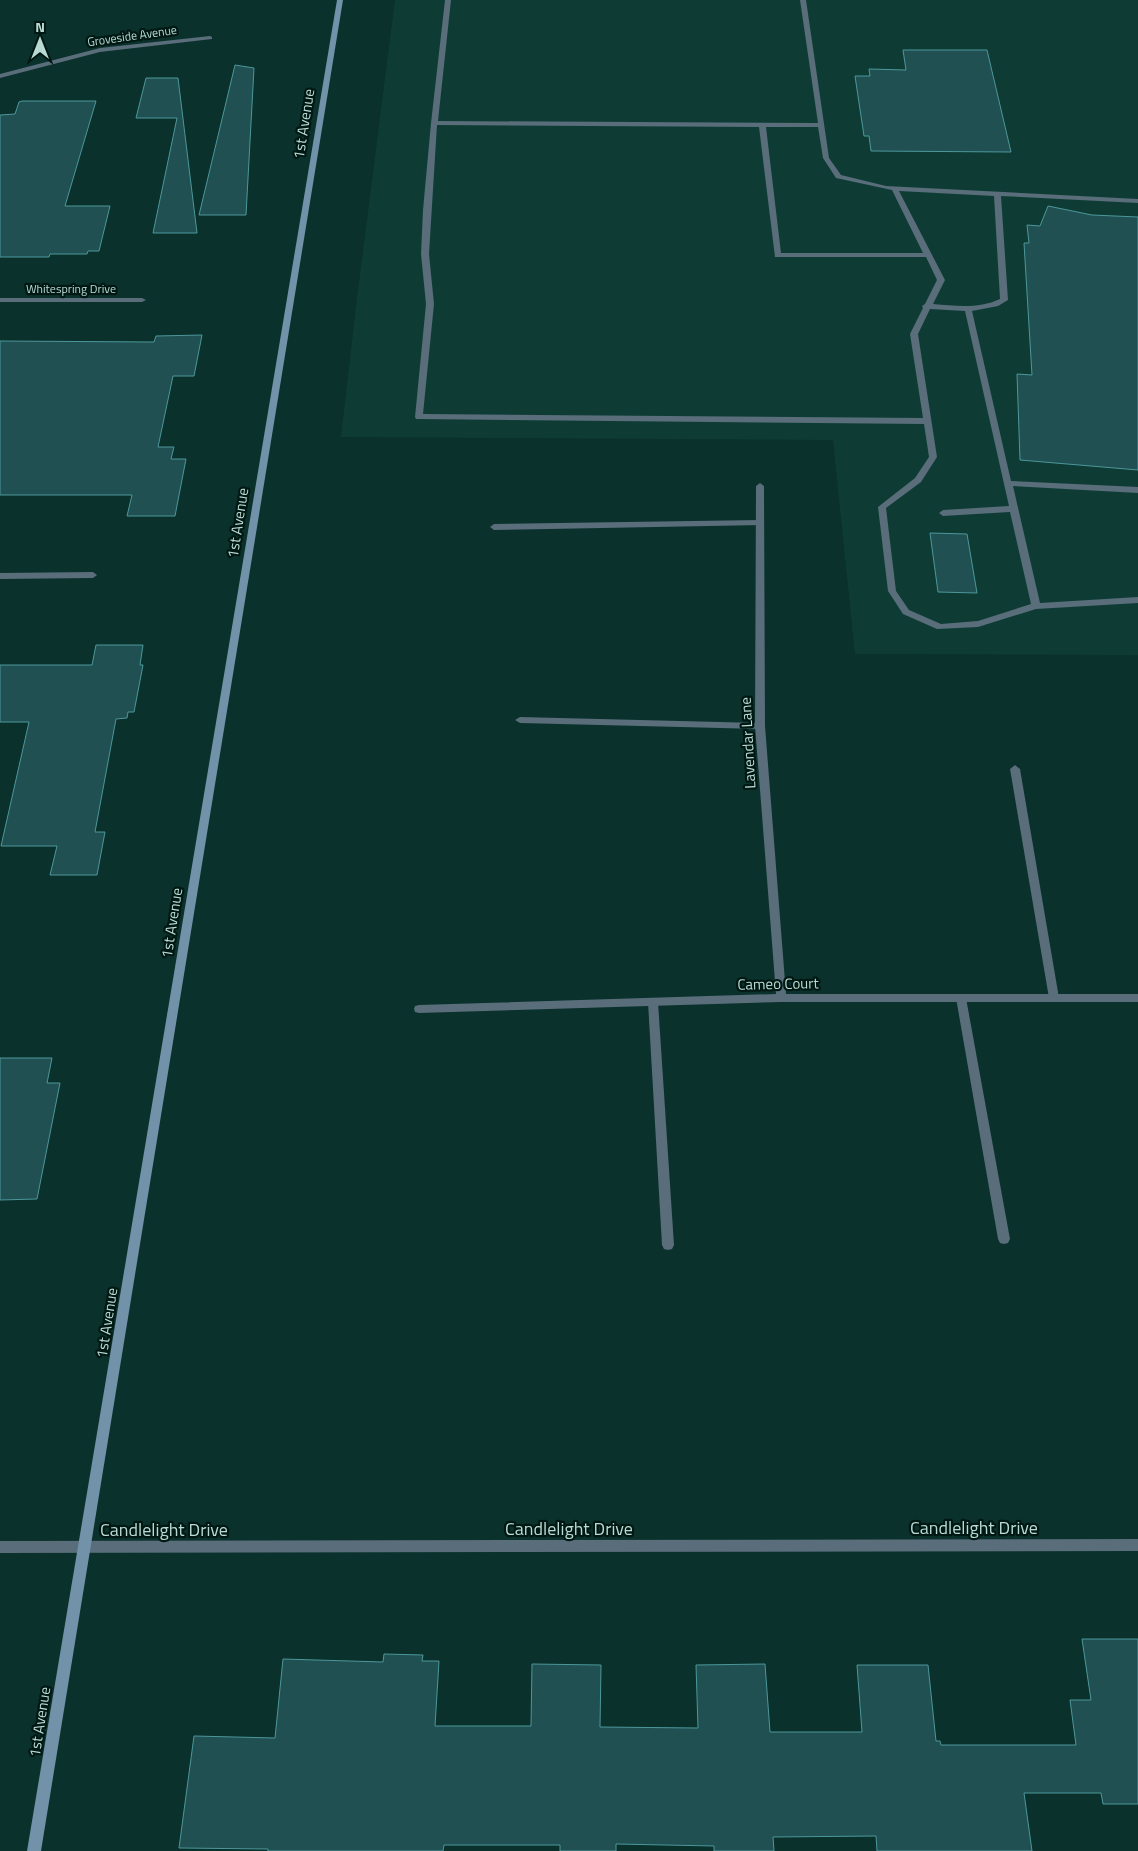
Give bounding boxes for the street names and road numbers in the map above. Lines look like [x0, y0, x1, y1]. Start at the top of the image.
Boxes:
street label: Groveside Avenue [86, 20, 178, 51]
street label: 1st Avenue [287, 87, 320, 161]
street label: Whitespring Drive [26, 279, 116, 298]
street label: 1st Avenue [221, 486, 254, 560]
street label: Lavendar Lane [734, 697, 761, 789]
street label: 1st Avenue [155, 886, 188, 960]
street label: Cameo Court [737, 971, 820, 996]
street label: 1st Avenue [90, 1286, 123, 1360]
street label: Candlelight Drive [910, 1514, 1038, 1541]
street label: Candlelight Drive [505, 1515, 633, 1542]
street label: Candlelight Drive [100, 1516, 228, 1543]
street label: 1st Avenue [23, 1685, 56, 1759]

